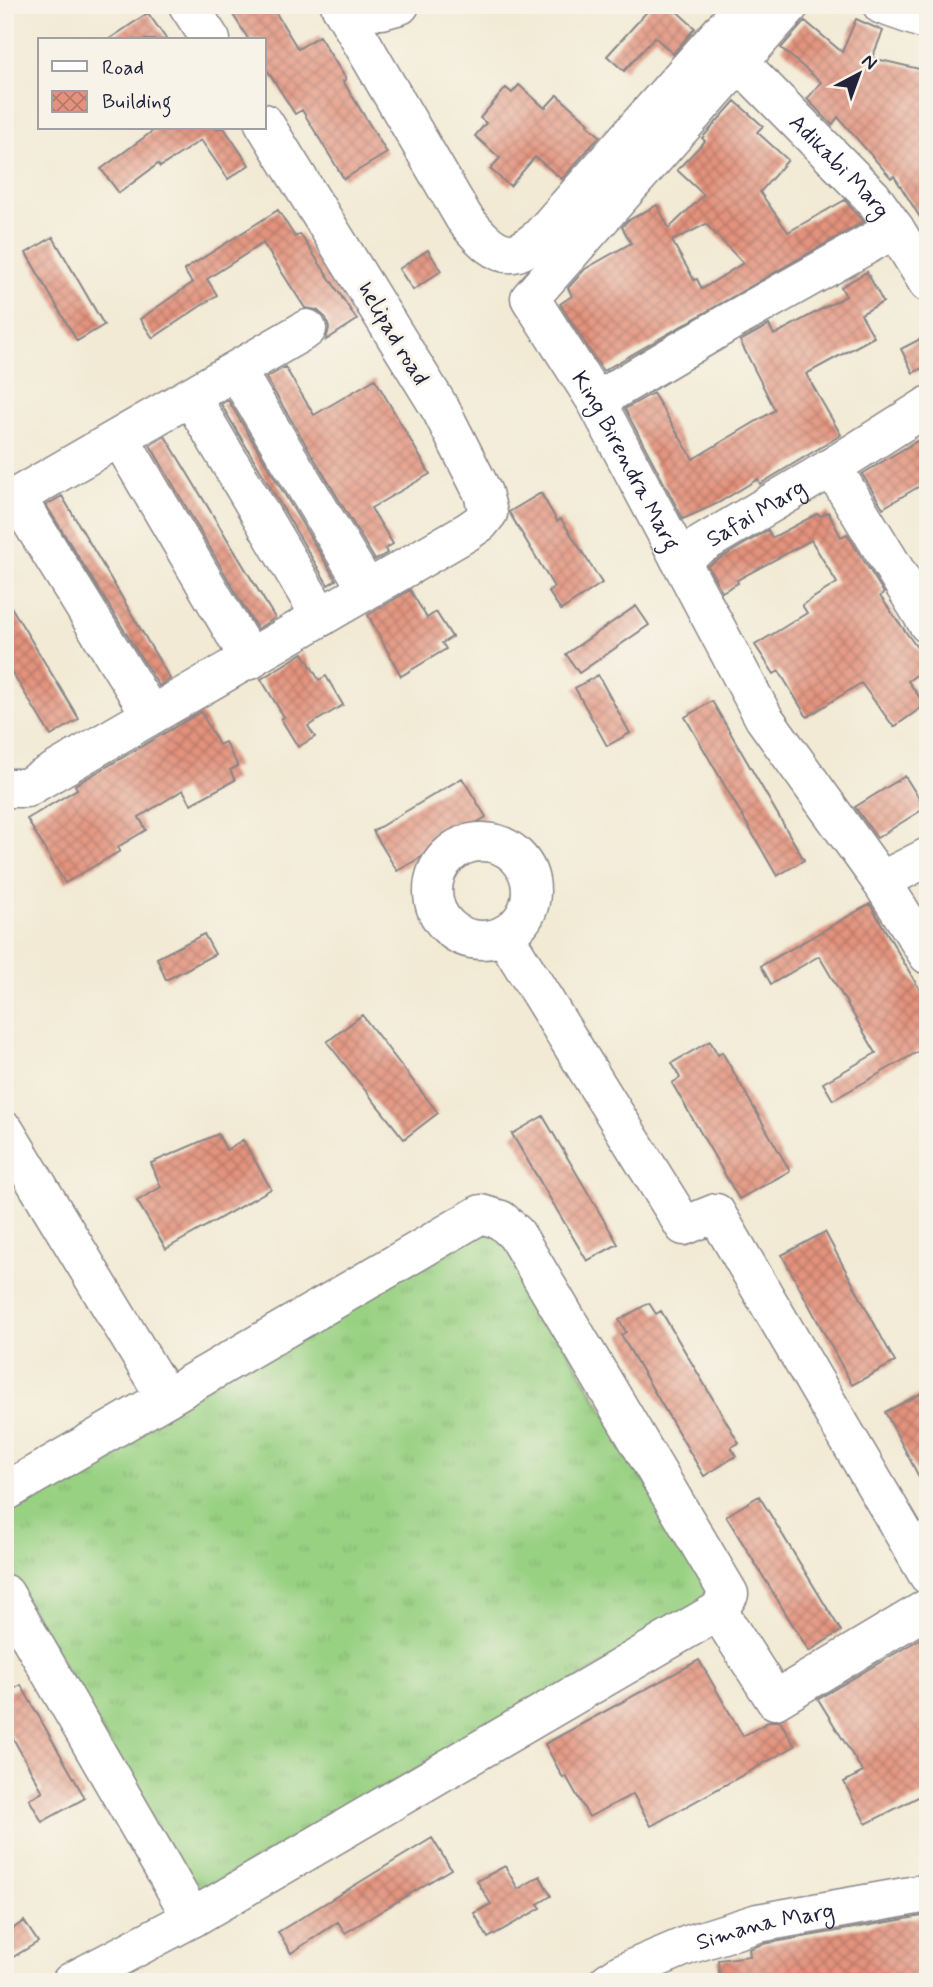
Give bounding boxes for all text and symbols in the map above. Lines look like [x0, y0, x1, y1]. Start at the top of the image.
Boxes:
legend [38, 38, 266, 130]
north arrow [824, 38, 894, 108]
text: N [856, 49, 882, 76]
text: Road [102, 54, 144, 82]
text: Building [102, 88, 172, 118]
street label: Adikabi Marg [782, 108, 896, 226]
street label: helipad road [350, 277, 435, 391]
street label: King Birendra Marg [564, 366, 686, 558]
street label: Safai Marg [701, 473, 813, 555]
street label: Simana Marg [693, 1897, 837, 1959]

